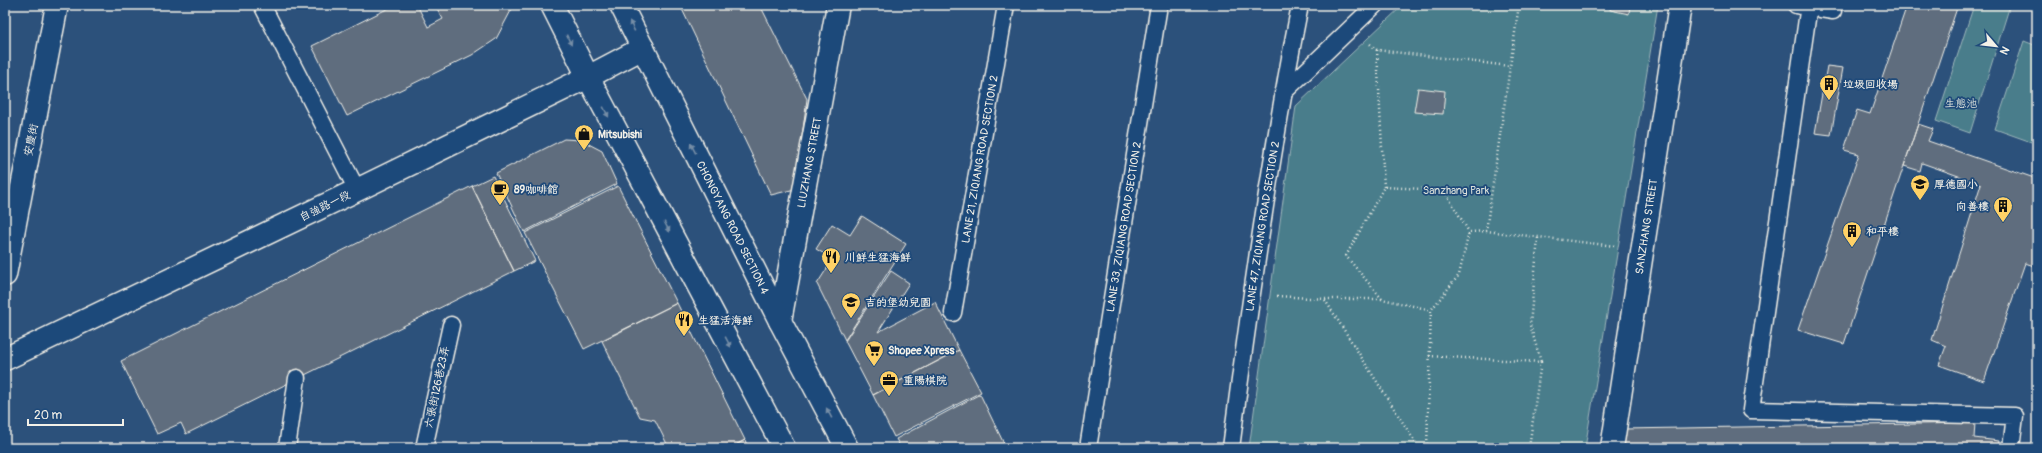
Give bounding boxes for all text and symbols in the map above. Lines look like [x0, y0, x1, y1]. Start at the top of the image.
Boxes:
one-way arrow [629, 21, 635, 32]
north arrow [1976, 26, 2016, 66]
one-way arrow [566, 34, 572, 46]
text: N [1997, 44, 2012, 57]
building icon: 垃圾回收場 [1818, 73, 1840, 101]
street label: LANE 21, ZIQIANG ROAD SECTION 2 [959, 74, 1000, 244]
place label: 垃圾回收場 [1843, 78, 1898, 91]
park label: 生態池 [1945, 97, 1978, 110]
one-way arrow [603, 106, 609, 118]
street label: LIUZHANG STREET [794, 116, 824, 209]
street label: 安慶街 [21, 122, 41, 157]
shop icon: Mitsubishi [573, 123, 595, 151]
place label: Mitsubishi [598, 128, 642, 141]
street label: LANE 47, ZIQIANG ROAD SECTION 2 [1243, 140, 1282, 312]
street label: LANE 33, ZIQIANG ROAD SECTION 2 [1103, 141, 1143, 313]
one-way arrow [690, 142, 696, 154]
street label: CHONGYANG ROAD SECTION 4 [694, 159, 772, 297]
school or university icon: 厚德國小 [1909, 173, 1931, 201]
cafe icon: 89咖啡館 [489, 178, 511, 206]
street label: SANZHANG STREET [1632, 178, 1660, 275]
place label: 厚德國小 [1934, 178, 1978, 191]
place label: 89咖啡館 [514, 183, 558, 196]
park label: Sanzhang Park [1423, 184, 1490, 197]
street label: 自強路一段 [297, 188, 353, 224]
building icon: 向善樓 [1992, 195, 2014, 223]
place label: 向善樓 [1956, 200, 1989, 213]
building icon: 和平樓 [1841, 220, 1863, 248]
one-way arrow [664, 221, 670, 233]
place label: 和平樓 [1866, 225, 1899, 238]
restaurant icon: 川鮮生猛海鮮 [820, 246, 842, 274]
place label: 川鮮生猛海鮮 [845, 251, 911, 264]
school or university icon: 吉的堡幼兒園 [840, 291, 862, 319]
place label: 吉的堡幼兒園 [865, 296, 931, 309]
restaurant icon: 生猛活海鮮 [673, 309, 695, 337]
place label: 生猛活海鮮 [698, 314, 753, 327]
one-way arrow [724, 336, 731, 348]
supermarket icon: Shopee Xpress [863, 339, 885, 367]
place label: Shopee Xpress [888, 344, 954, 357]
street label: 六張街126巷23弄 [422, 345, 452, 429]
office icon: 重陽棋院 [878, 369, 900, 397]
place label: 重陽棋院 [903, 374, 947, 387]
scale bar [28, 401, 123, 427]
text: 20 m [34, 408, 63, 423]
one-way arrow [826, 408, 832, 419]

